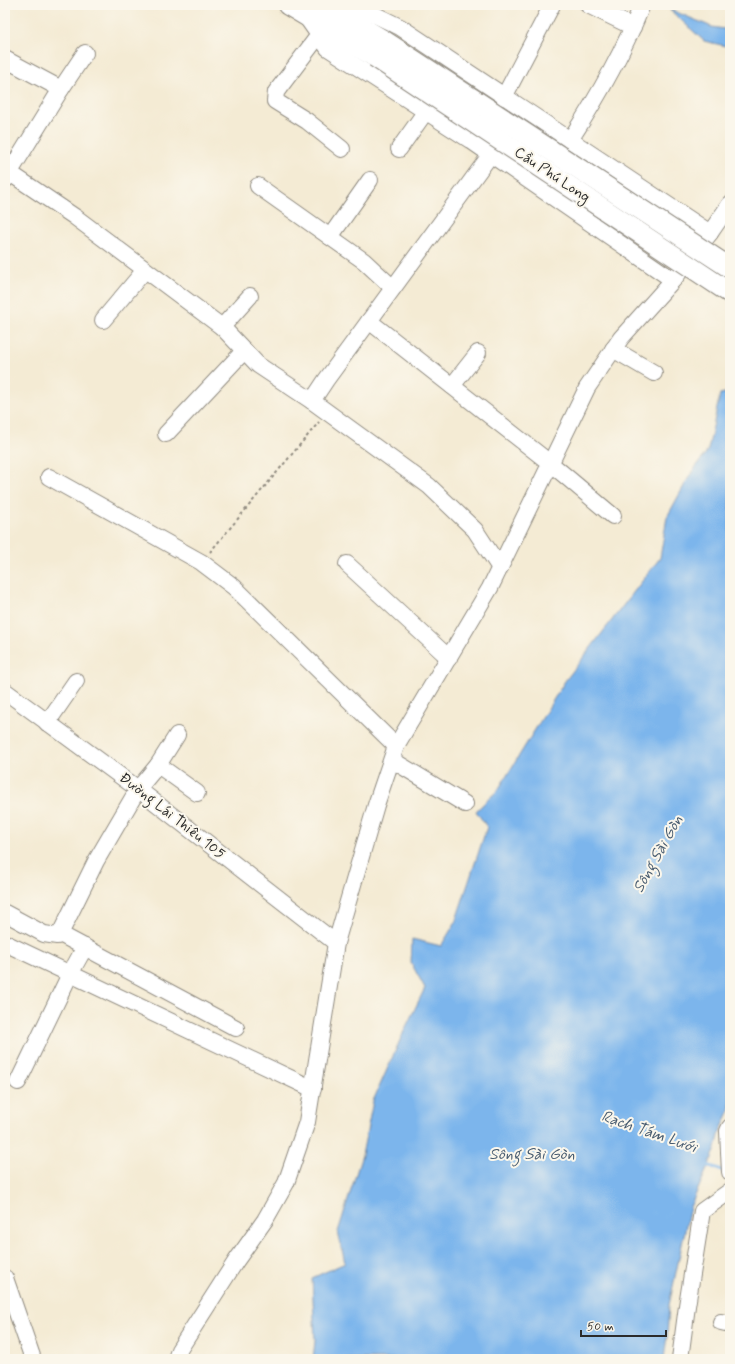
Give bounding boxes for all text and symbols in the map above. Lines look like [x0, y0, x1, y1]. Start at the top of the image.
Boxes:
street label: Cầu Phú Long [510, 142, 594, 209]
street label: Đường Lái Thiêu 105 [114, 768, 229, 865]
water label: Sông Sài Gòn [628, 812, 690, 897]
water label: Rạch Tám Lưới [598, 1106, 701, 1159]
water label: Sông Sài Gòn [489, 1144, 575, 1167]
scale bar [581, 1312, 666, 1338]
text: 50 m [587, 1319, 614, 1335]

